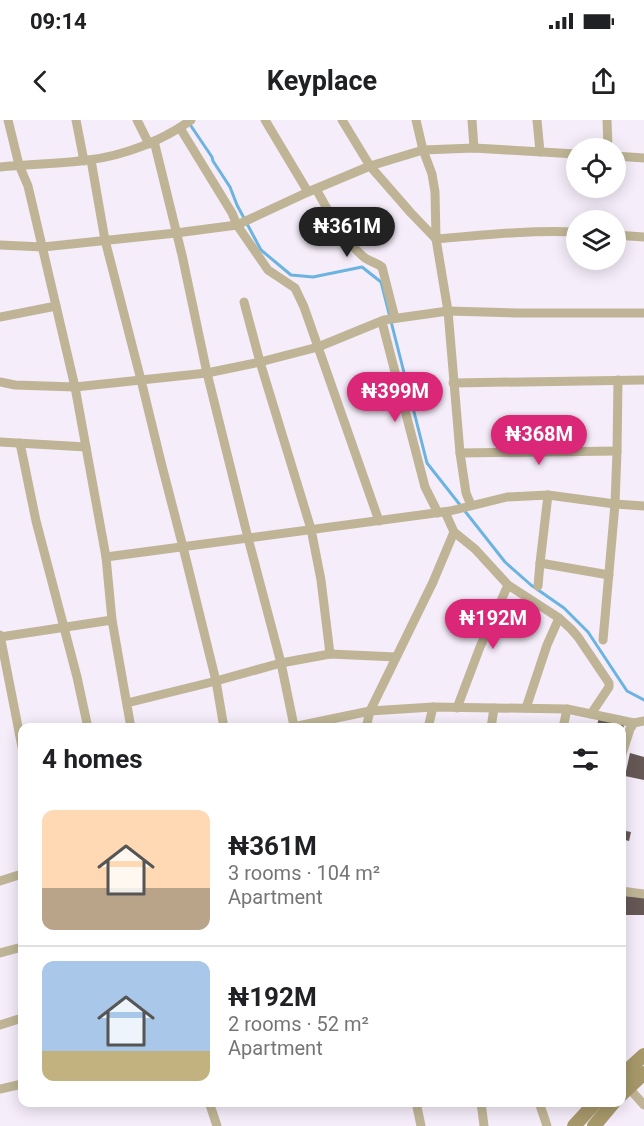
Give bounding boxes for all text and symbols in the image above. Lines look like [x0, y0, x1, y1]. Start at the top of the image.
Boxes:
text: 09:14 [30, 9, 87, 34]
icon: back [24, 65, 57, 98]
text: Keyplace [267, 65, 377, 97]
icon: share [587, 65, 620, 98]
map controls [566, 138, 626, 270]
button: locate [566, 138, 626, 198]
pin: ₦361M [305, 207, 389, 258]
button: layers [566, 210, 626, 270]
text: ₦361M [313, 214, 381, 238]
pin: ₦399M [353, 372, 437, 423]
text: ₦399M [361, 379, 429, 403]
pin: ₦368M [497, 415, 581, 466]
text: ₦368M [505, 422, 573, 446]
pin: ₦192M [451, 599, 535, 650]
text: ₦192M [459, 606, 527, 630]
icon: filters [569, 743, 602, 776]
text: 4 homes [42, 744, 143, 774]
text: ₦361M [228, 831, 317, 861]
icon: home [90, 834, 162, 906]
text: 3 rooms · 104 m² [228, 861, 380, 885]
text: Apartment [228, 885, 323, 909]
text: ₦192M [228, 982, 317, 1012]
icon: home [90, 985, 162, 1057]
text: 2 rooms · 52 m² [228, 1012, 369, 1036]
text: Apartment [228, 1036, 323, 1060]

